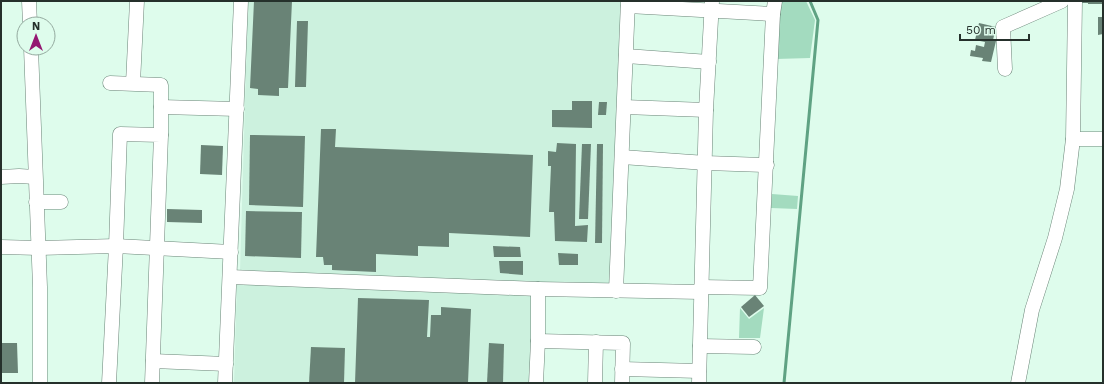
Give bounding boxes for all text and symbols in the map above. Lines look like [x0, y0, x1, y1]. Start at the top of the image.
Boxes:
north arrow [16, 16, 56, 56]
scale bar [960, 16, 1029, 42]
text: N [32, 20, 40, 33]
text: 50 m [966, 23, 996, 37]

